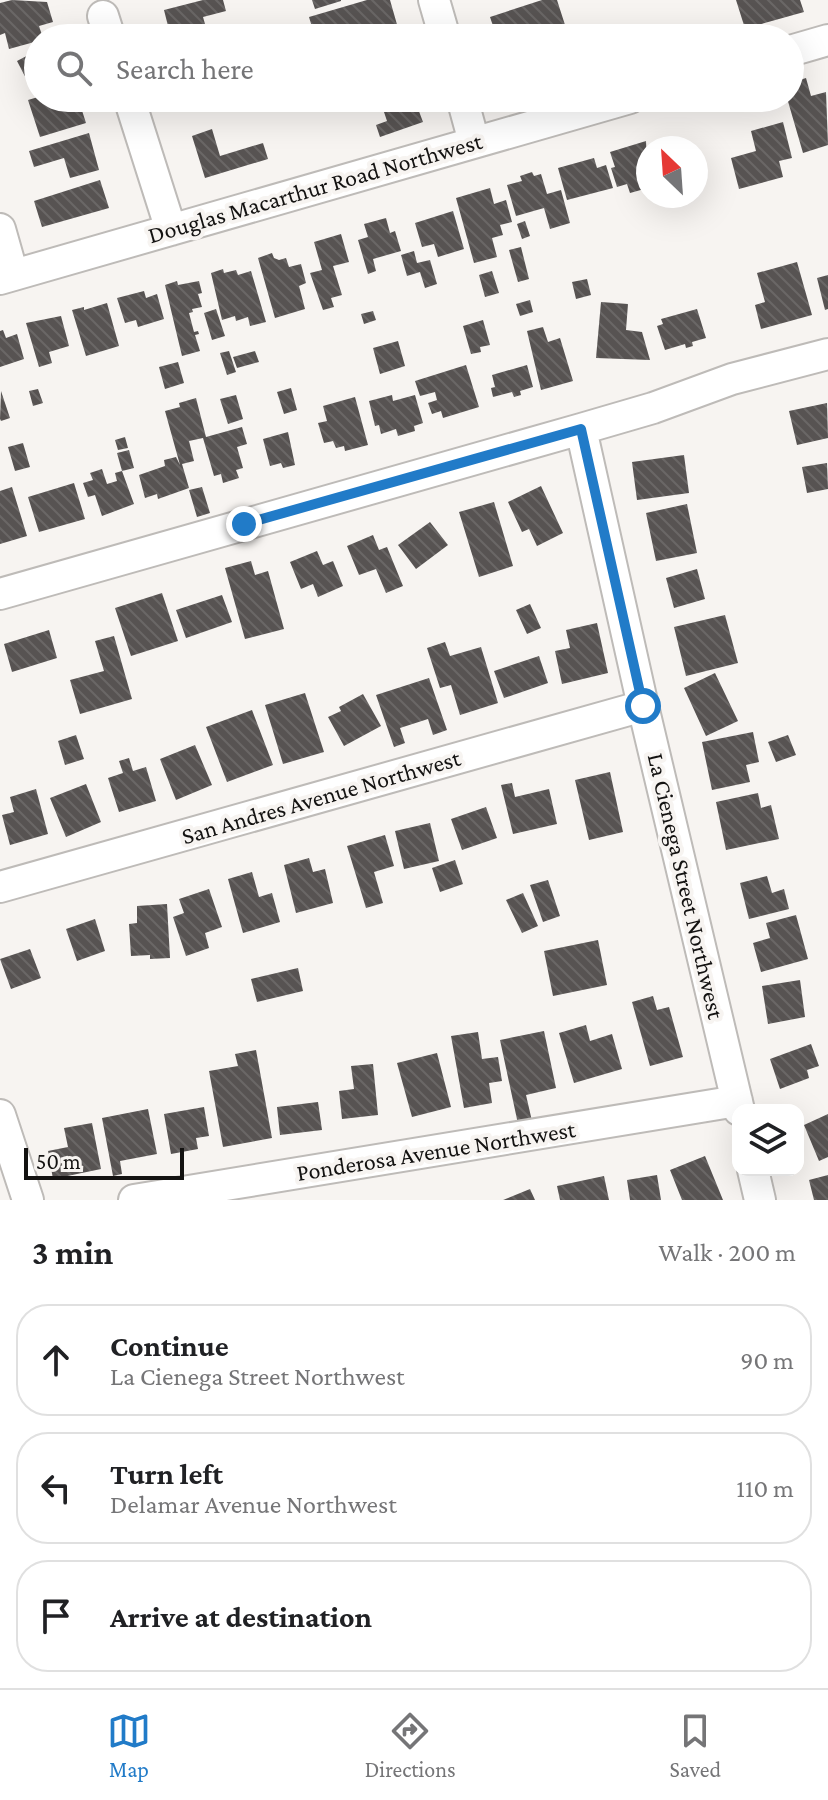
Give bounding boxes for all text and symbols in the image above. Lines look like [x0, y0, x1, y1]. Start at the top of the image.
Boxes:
search box [24, 24, 804, 112]
icon: search [52, 46, 96, 90]
text: Search here [116, 52, 254, 85]
street label: Douglas Macarthur Road Northwest [145, 127, 486, 248]
north arrow [636, 136, 708, 208]
route end [226, 506, 262, 542]
route start [625, 688, 661, 724]
street label: San Andres Avenue Northwest [178, 743, 464, 849]
street label: La Cienega Street Northwest [643, 750, 730, 1022]
map controls [732, 1104, 804, 1176]
button: layers [732, 1104, 804, 1176]
street label: Ponderosa Avenue Northwest [295, 1115, 578, 1186]
scale bar [24, 1144, 184, 1180]
text: 50 m [36, 1149, 81, 1174]
text: 3 min [32, 1234, 113, 1271]
text: Walk · 200 m [658, 1238, 796, 1267]
text: Continue [110, 1329, 229, 1362]
icon: ahead [34, 1338, 78, 1382]
text: 90 m [740, 1346, 794, 1375]
text: La Cienega Street Northwest [110, 1362, 405, 1391]
text: Turn left [110, 1457, 223, 1490]
icon: left [34, 1466, 78, 1510]
text: 110 m [736, 1474, 794, 1503]
text: Delamar Avenue Northwest [110, 1490, 397, 1519]
icon: arrive [34, 1594, 78, 1638]
text: Arrive at destination [110, 1600, 372, 1633]
tab: Map [107, 1709, 151, 1782]
tab: Directions [365, 1709, 456, 1782]
tab: Saved [670, 1709, 721, 1782]

